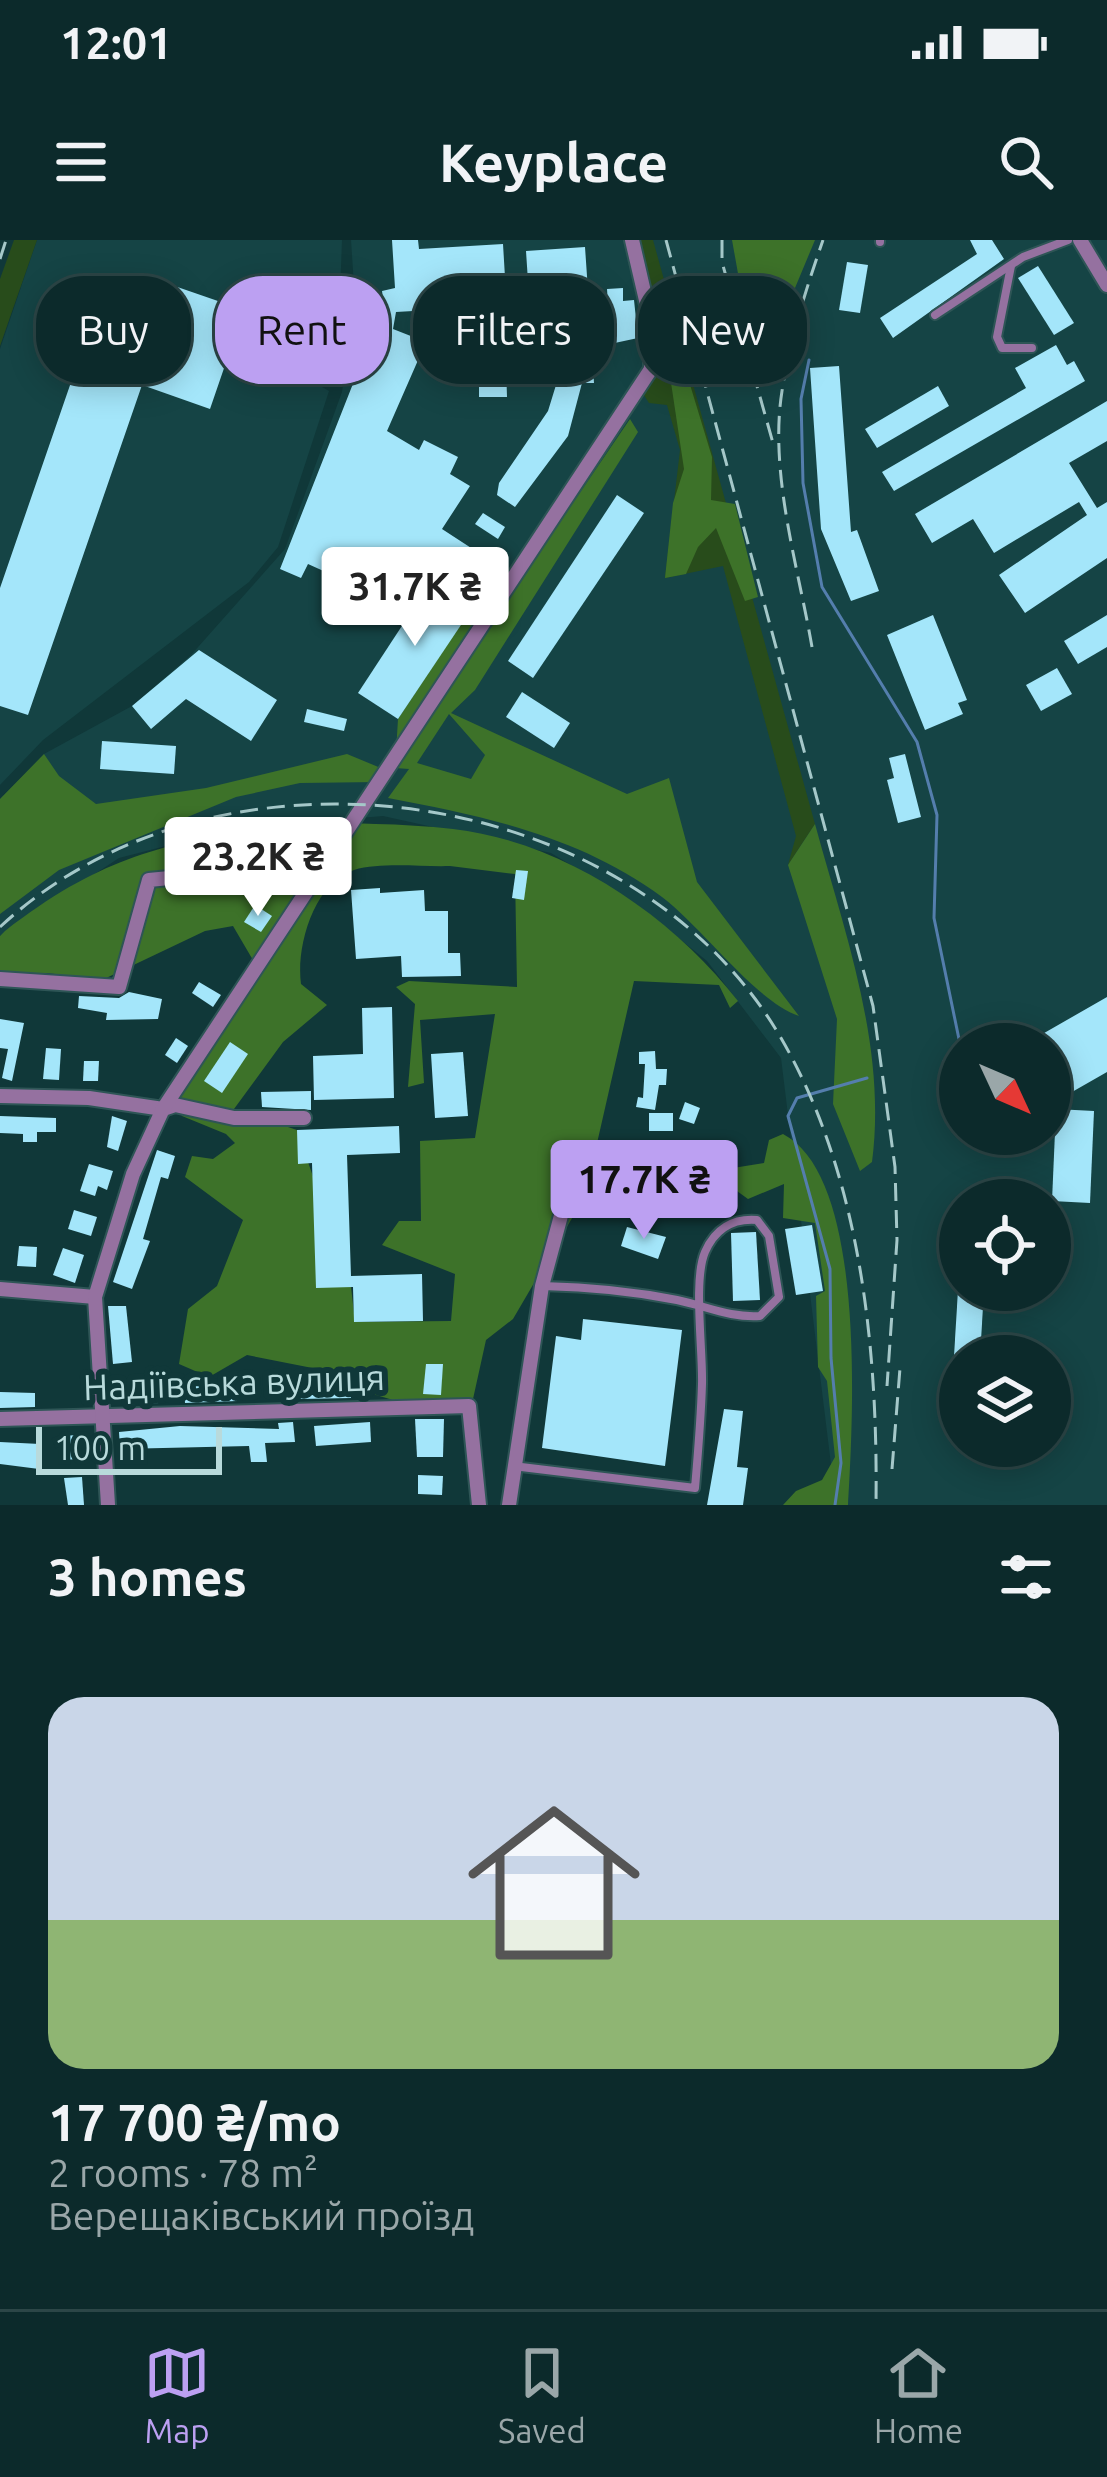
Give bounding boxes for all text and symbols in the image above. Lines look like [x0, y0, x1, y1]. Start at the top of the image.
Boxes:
text: 12:01 [60, 17, 173, 68]
icon: menu [48, 129, 114, 195]
icon: search [993, 129, 1059, 195]
text: Keyplace [439, 132, 668, 192]
chip: Buy [36, 276, 191, 384]
chip: Rent [215, 276, 389, 384]
chip: Filters [413, 276, 614, 384]
chip: New [638, 276, 807, 384]
pin: 31.7K ₴ [304, 547, 526, 649]
text: 31.7K ₴ [349, 564, 481, 607]
pin: 23.2K ₴ [147, 817, 369, 919]
text: 23.2K ₴ [192, 834, 324, 877]
north arrow [939, 1023, 1071, 1155]
map controls [939, 1023, 1071, 1467]
pin: 17.7K ₴ [533, 1140, 755, 1242]
text: 17.7K ₴ [578, 1157, 710, 1200]
button: locate [939, 1179, 1071, 1311]
button: layers [939, 1335, 1071, 1467]
street label: Надіївська вулиця [82, 1356, 386, 1407]
scale bar [36, 1421, 222, 1474]
text: 100 m [54, 1429, 146, 1466]
icon: filters [993, 1544, 1059, 1610]
text: 3 homes [48, 1548, 247, 1606]
icon: home [446, 1775, 662, 1991]
text: 17 700 ₴/mo [48, 2093, 341, 2151]
text: 2 rooms · 78 m² [48, 2151, 318, 2194]
text: Верещаківський проїзд [48, 2194, 474, 2237]
tab: Map [144, 2340, 210, 2449]
tab: Saved [498, 2340, 586, 2449]
tab: Home [874, 2340, 963, 2449]

